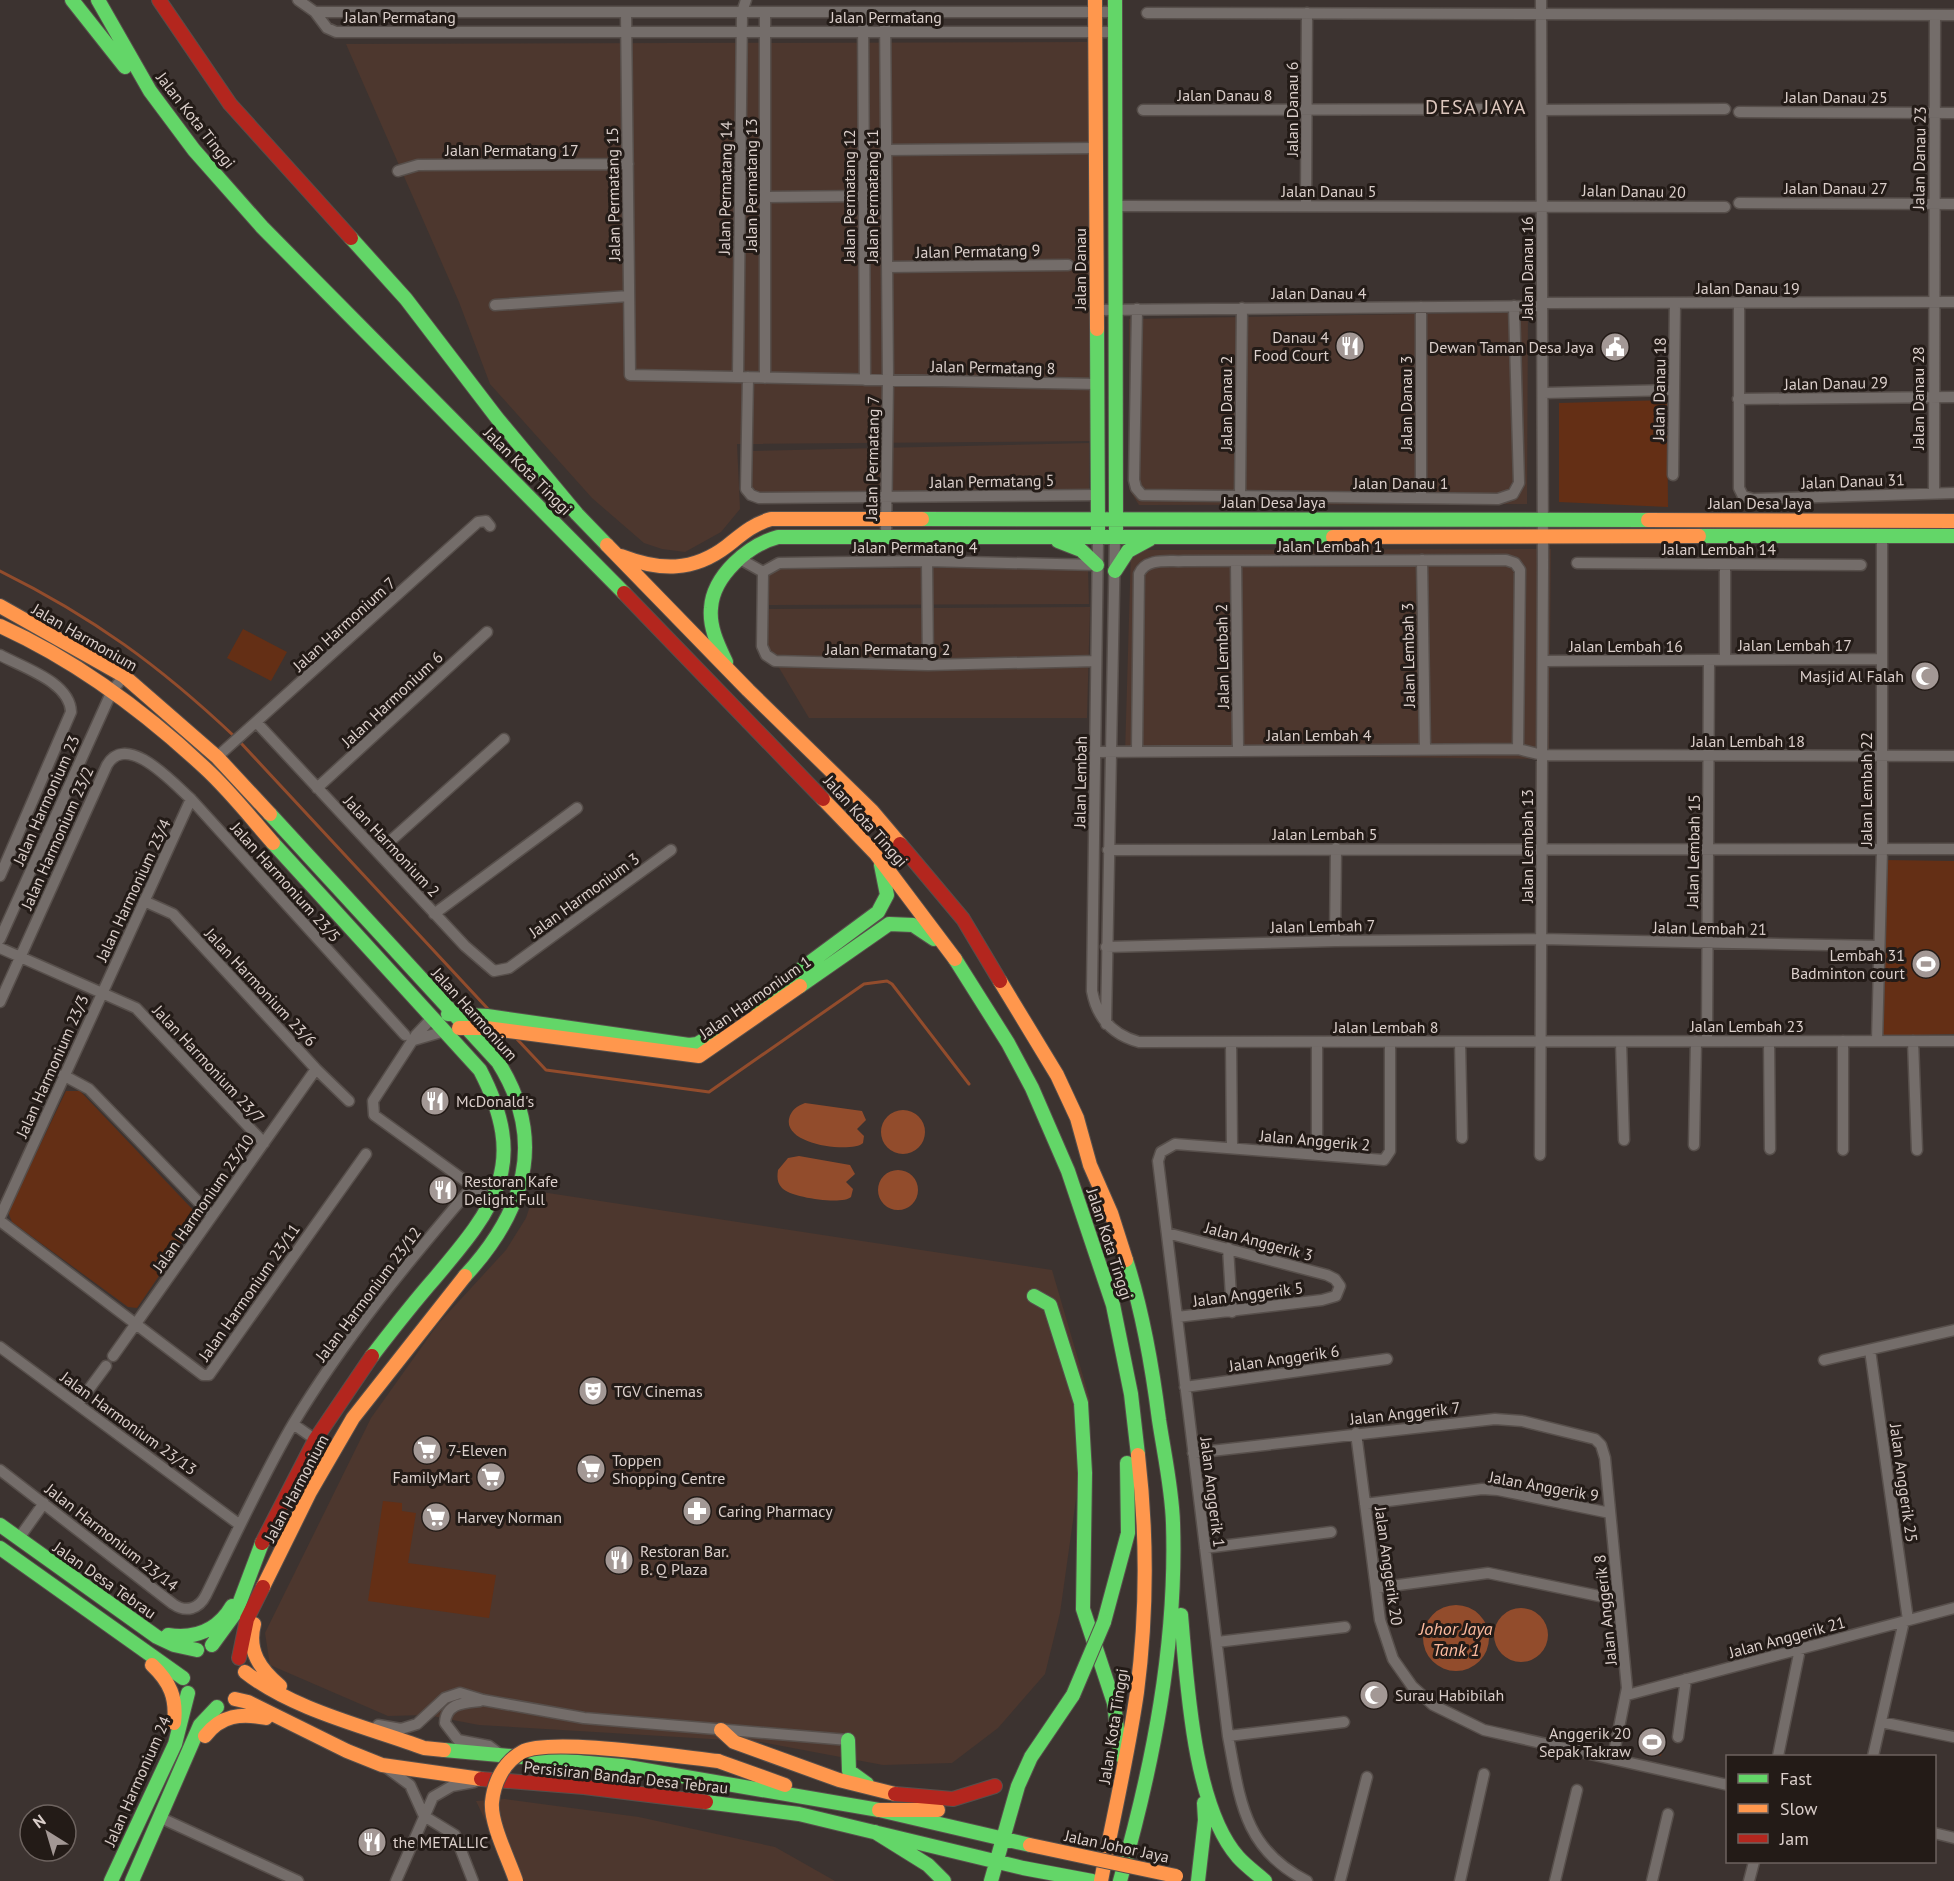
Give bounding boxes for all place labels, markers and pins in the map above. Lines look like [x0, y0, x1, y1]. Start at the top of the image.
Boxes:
place label: Danau 4 Food Court [1254, 327, 1330, 365]
restaurant icon: Danau 4 Food Court [1334, 330, 1366, 362]
public building icon: Dewan Taman Desa Jaya [1599, 331, 1631, 363]
place label: Dewan Taman Desa Jaya [1429, 337, 1594, 357]
mosque icon: Masjid Al Falah [1909, 660, 1941, 692]
place label: Masjid Al Falah [1800, 666, 1904, 686]
place label: Lembah 31 Badminton court [1791, 945, 1906, 983]
sports icon: Lembah 31 Badminton court [1910, 948, 1942, 980]
restaurant icon: McDonald's [419, 1085, 451, 1117]
place label: McDonald's [456, 1091, 534, 1111]
place label: Restoran Kafe Delight Full [464, 1171, 558, 1209]
restaurant icon: Restoran Kafe Delight Full [427, 1174, 459, 1206]
theatre icon: TGV Cinemas [577, 1375, 609, 1407]
place label: TGV Cinemas [614, 1381, 703, 1401]
supermarket icon: 7-Eleven [411, 1434, 443, 1466]
place label: 7-Eleven [448, 1440, 507, 1460]
place label: Toppen Shopping Centre [612, 1450, 726, 1488]
supermarket icon: Toppen Shopping Centre [575, 1453, 607, 1485]
supermarket icon: FamilyMart [475, 1461, 507, 1493]
place label: FamilyMart [392, 1467, 471, 1487]
pharmacy icon: Caring Pharmacy [681, 1495, 713, 1527]
supermarket icon: Harvey Norman [420, 1501, 452, 1533]
place label: Caring Pharmacy [718, 1501, 833, 1521]
place label: Harvey Norman [457, 1507, 562, 1527]
place label: Restoran Bar. B. Q Plaza [640, 1541, 729, 1579]
restaurant icon: Restoran Bar. B. Q Plaza [603, 1544, 635, 1576]
mosque icon: Surau Habibilah [1358, 1679, 1390, 1711]
place label: Surau Habibilah [1395, 1685, 1504, 1705]
place label: Anggerik 20 Sepak Takraw [1539, 1723, 1631, 1761]
sports icon: Anggerik 20 Sepak Takraw [1636, 1726, 1668, 1758]
restaurant icon: the METALLIC [356, 1826, 388, 1858]
place label: the METALLIC [393, 1832, 488, 1852]

